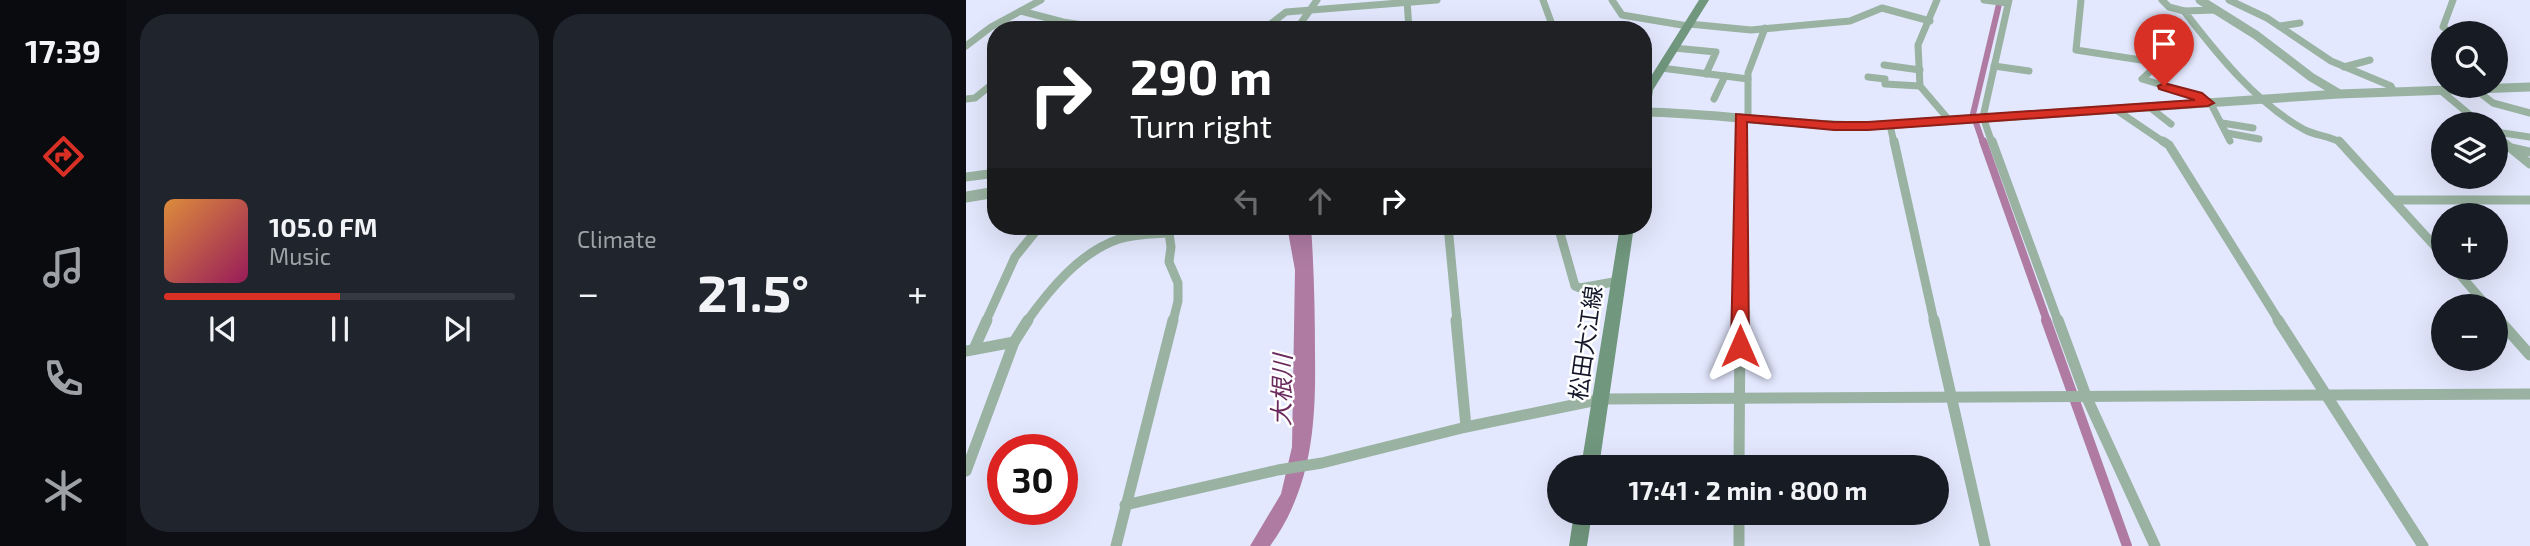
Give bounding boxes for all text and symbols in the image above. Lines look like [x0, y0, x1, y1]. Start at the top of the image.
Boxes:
pin [2134, 14, 2194, 86]
map controls [2431, 21, 2508, 371]
button: search [2431, 21, 2508, 98]
icon: arrive [2145, 25, 2183, 63]
text: 17:39 [25, 31, 101, 69]
text: 290 m [1130, 46, 1272, 105]
icon: right [1015, 49, 1106, 140]
text: Turn right [1130, 106, 1272, 144]
button: layers [2431, 112, 2508, 189]
icon: directions [39, 132, 88, 181]
icon: left [1228, 182, 1266, 220]
icon: ahead [1301, 182, 1339, 220]
icon: right [1374, 182, 1412, 220]
button: + [2431, 203, 2508, 280]
text: 105.0 FM [269, 211, 378, 242]
text: Climate [577, 225, 657, 253]
text: Music [269, 242, 331, 270]
icon: music [39, 243, 88, 292]
text: 21.5° [697, 260, 809, 322]
text: − [577, 269, 599, 315]
text: + [907, 269, 928, 315]
street label: 松田大江線 [1563, 284, 1607, 402]
button: − [2431, 294, 2508, 371]
position arrow [1703, 309, 1777, 383]
icon: previous [204, 310, 242, 348]
icon: pause [321, 310, 359, 348]
icon: next [438, 310, 476, 348]
water label: 大根川 [1266, 351, 1296, 426]
icon: phone [39, 354, 88, 403]
speed limit sign: 30 [987, 434, 1078, 525]
icon: climate [39, 466, 88, 515]
text: 17:41 · 2 min · 800 m [1629, 474, 1867, 505]

